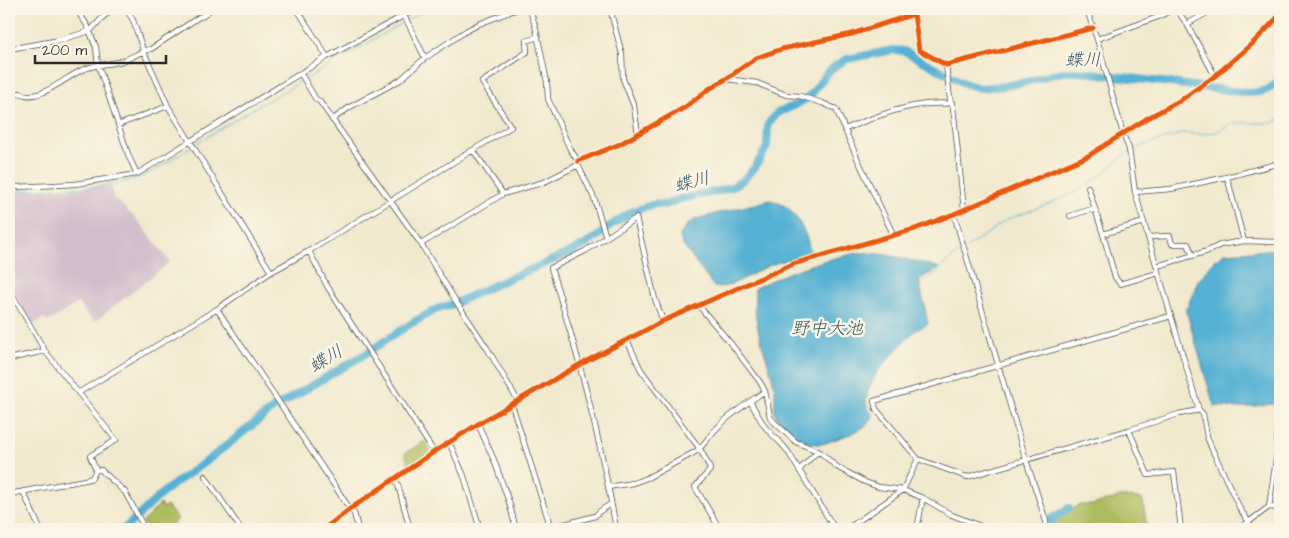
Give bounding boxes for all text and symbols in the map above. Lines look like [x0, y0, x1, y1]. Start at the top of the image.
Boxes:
scale bar [35, 32, 166, 64]
text: 200 m [42, 40, 88, 61]
water label: 蝶川 [1065, 47, 1101, 73]
water label: 蝶川 [672, 166, 712, 198]
water label: 野中大池 [791, 316, 864, 341]
water label: 蝶川 [304, 339, 348, 379]

